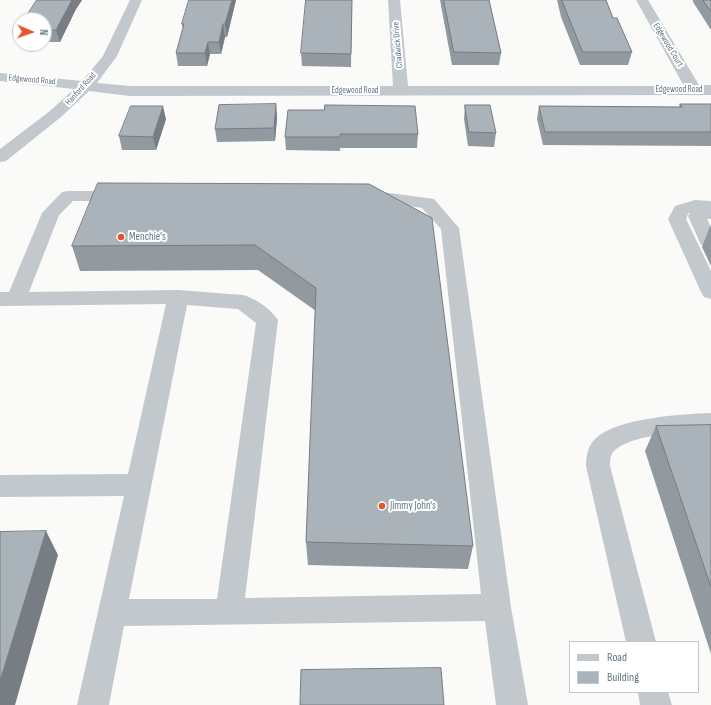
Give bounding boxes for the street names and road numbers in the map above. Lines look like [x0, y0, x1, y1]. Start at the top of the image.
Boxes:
street label: Chadwick Drive [391, 21, 405, 69]
street label: Edgewood Court [651, 21, 685, 69]
street label: Hanford Road [63, 70, 99, 108]
street label: Edgewood Road [8, 73, 56, 87]
street label: Edgewood Road [655, 85, 703, 95]
street label: Edgewood Road [331, 86, 379, 96]

